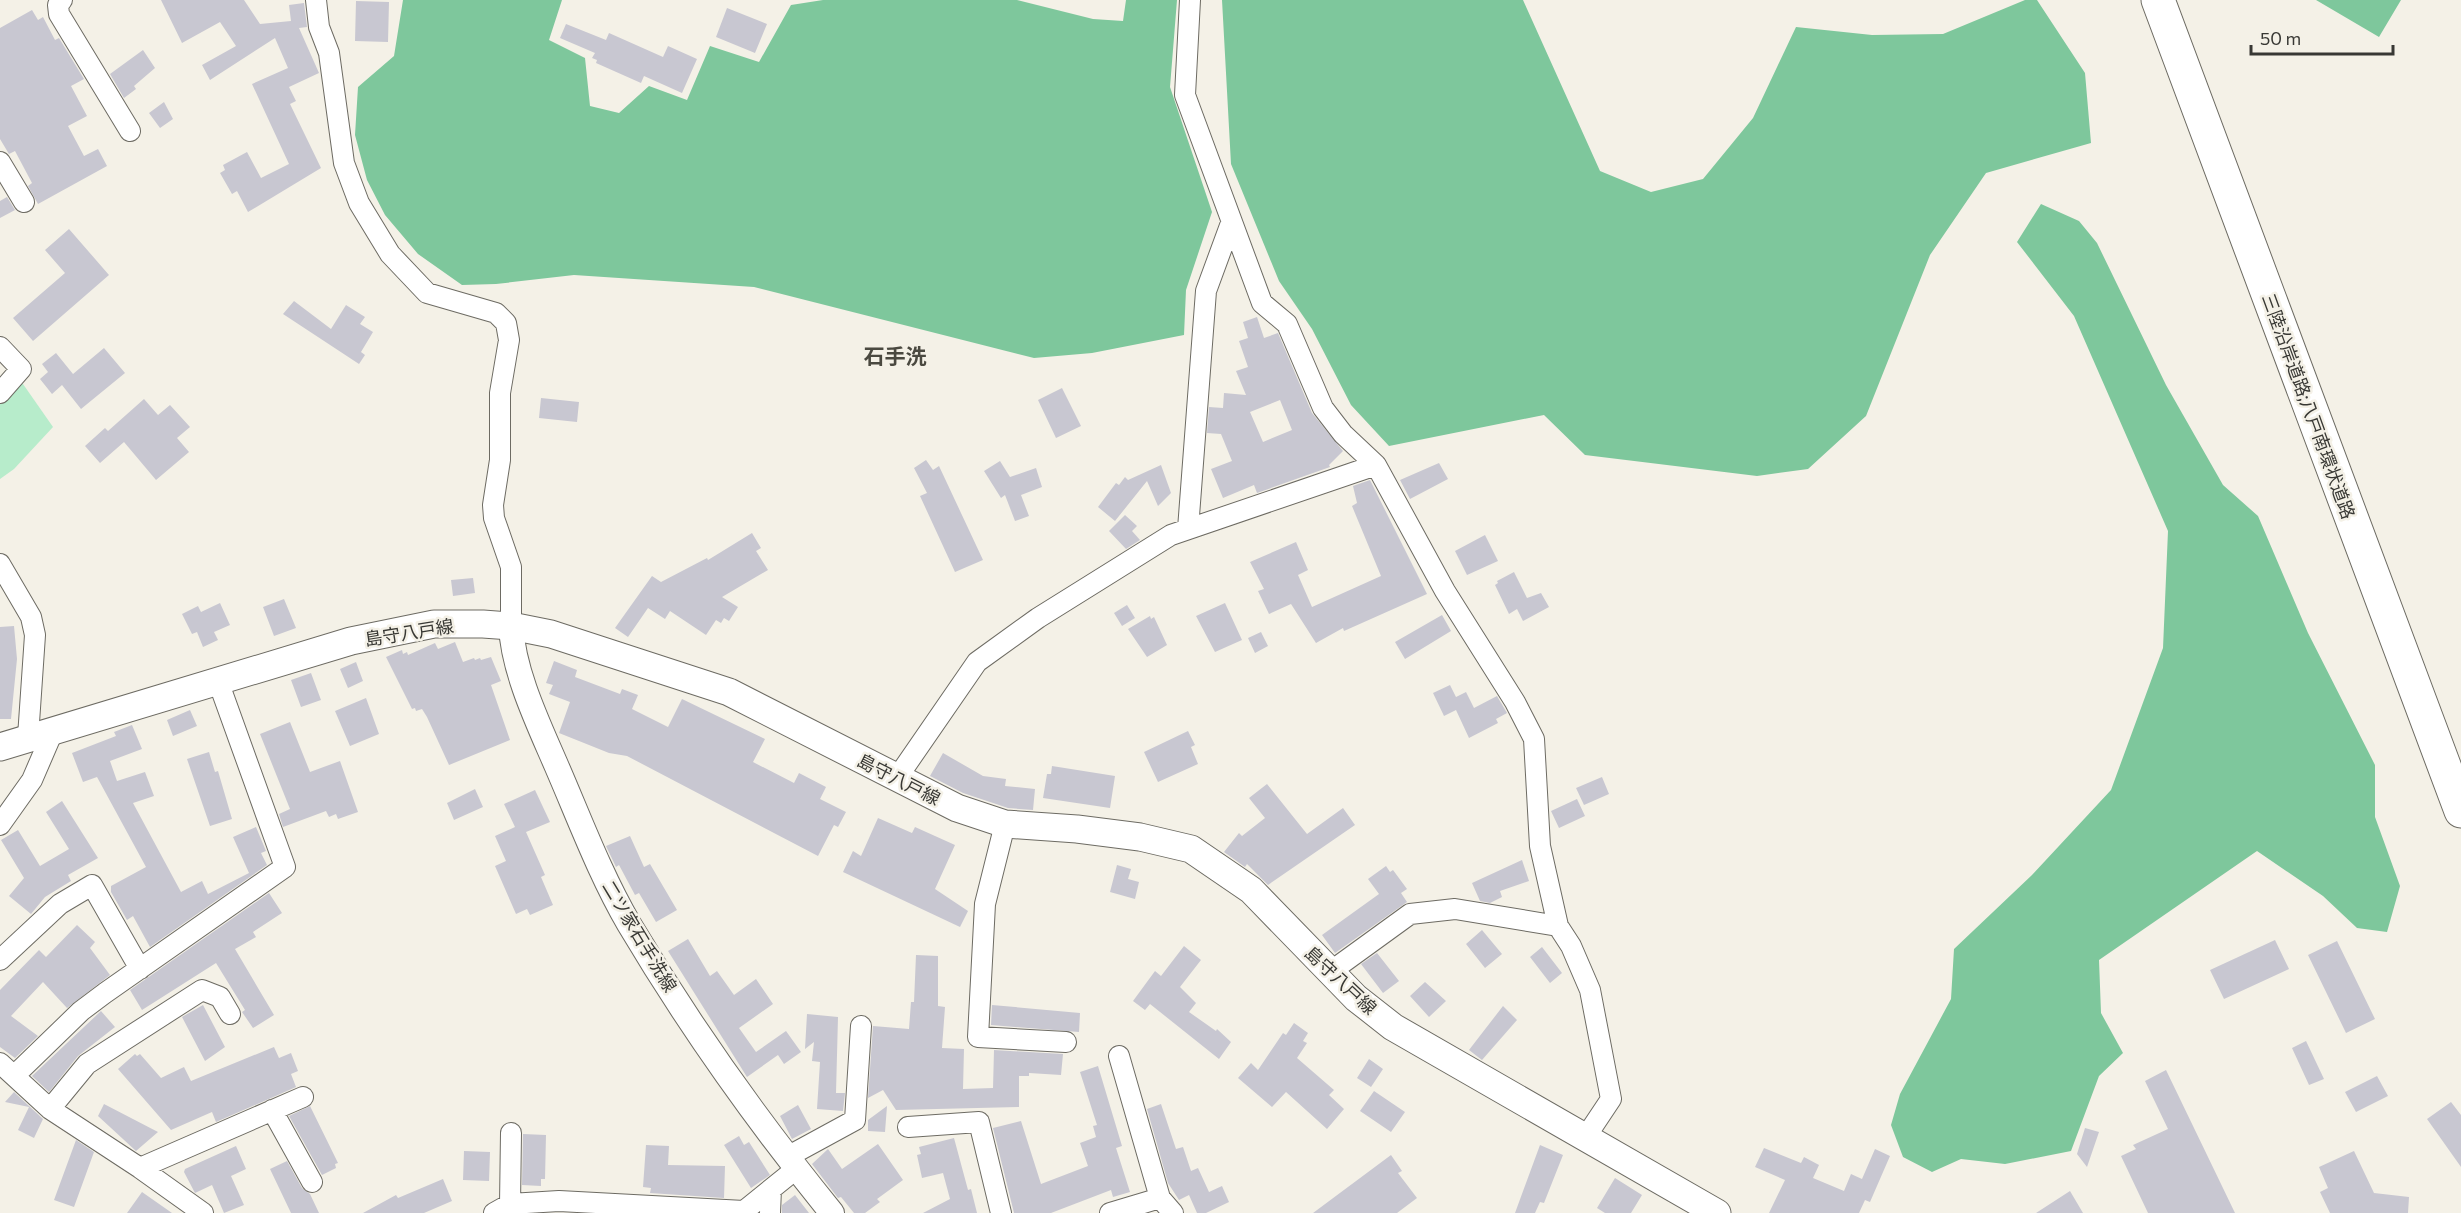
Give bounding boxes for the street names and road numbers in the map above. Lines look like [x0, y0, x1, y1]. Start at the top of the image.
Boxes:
street label: 三陸沿岸道路;八戸南環状道路 [2258, 290, 2360, 522]
street label: 島守八戸線 [363, 614, 455, 650]
street label: 島守八戸線 [854, 749, 944, 809]
street label: 二ツ家石手洗線 [598, 876, 682, 996]
street label: 島守八戸線 [1301, 941, 1381, 1019]

